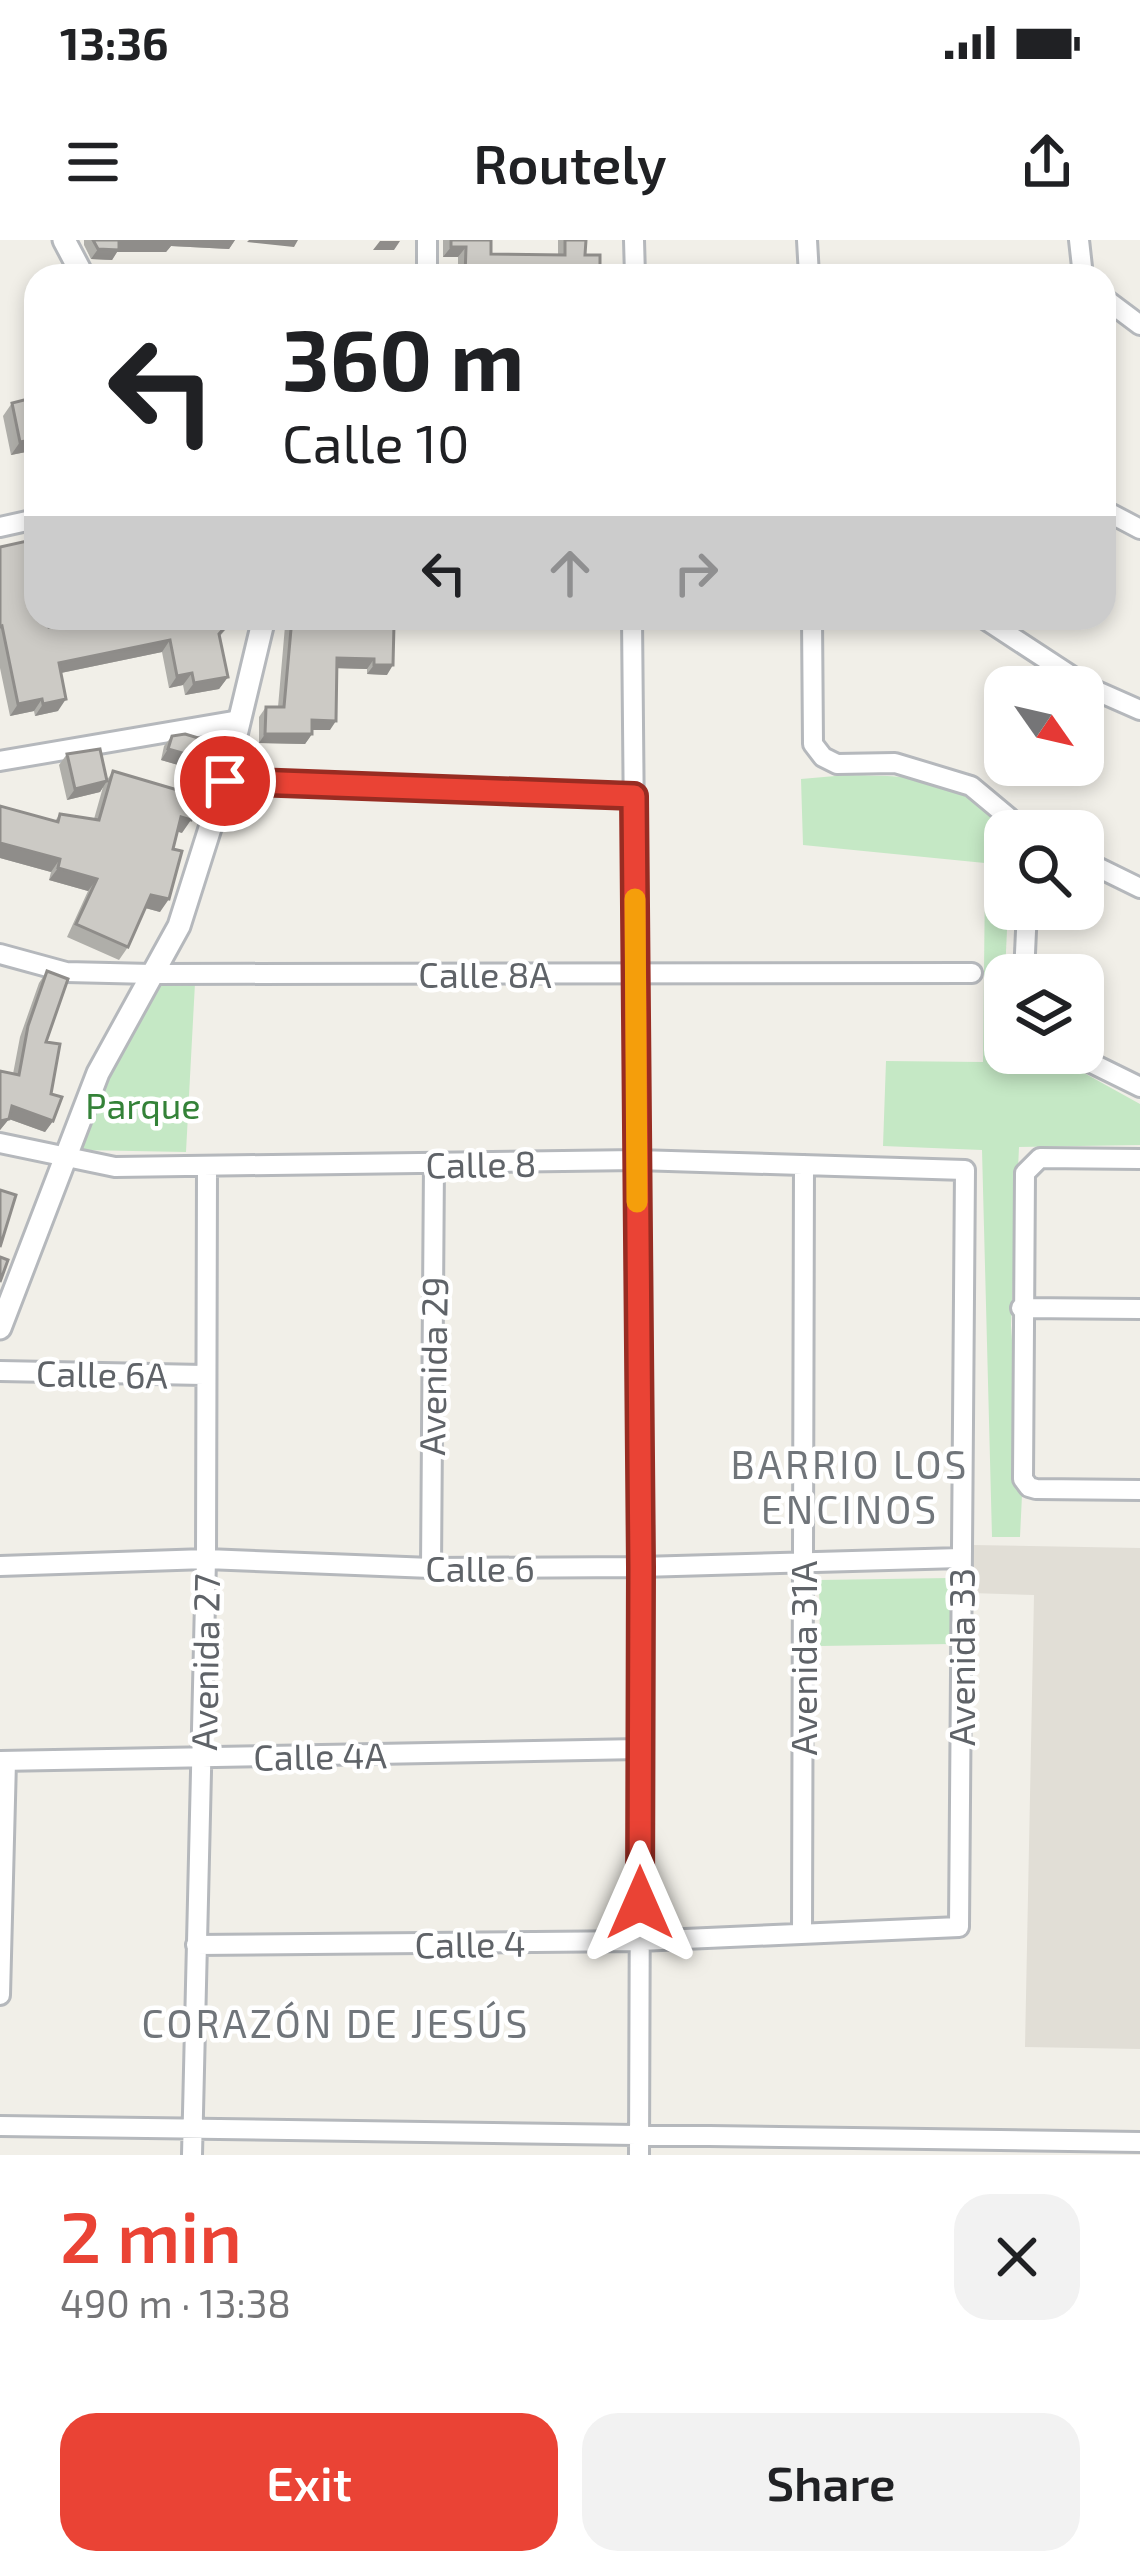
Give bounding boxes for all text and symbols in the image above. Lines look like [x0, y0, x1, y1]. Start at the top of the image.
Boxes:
text: 13:36 [60, 15, 169, 69]
icon: menu [60, 129, 126, 195]
icon: share [1014, 129, 1080, 195]
text: Routely [473, 130, 667, 195]
text: 360 m [282, 307, 524, 408]
icon: left [84, 312, 240, 468]
text: Calle 10 [282, 409, 470, 474]
icon: left [411, 540, 477, 606]
icon: ahead [537, 540, 603, 606]
icon: right [663, 540, 729, 606]
north arrow [984, 666, 1104, 786]
map controls [984, 666, 1104, 1074]
pin [174, 730, 276, 832]
icon: arrive [192, 748, 258, 814]
button: search [984, 810, 1104, 930]
street label: Calle 8A [418, 952, 552, 995]
button: layers [984, 954, 1104, 1074]
park label: Parque [85, 1083, 201, 1126]
street label: Calle 8 [425, 1141, 537, 1185]
street label: Avenida 29 [409, 1276, 455, 1456]
street label: Calle 6A [36, 1350, 169, 1396]
district label: BARRIO LOS ENCINOS [731, 1440, 969, 1532]
street label: Calle 6 [425, 1546, 535, 1589]
street label: Avenida 31A [781, 1560, 824, 1755]
street label: Avenida 33 [939, 1568, 982, 1746]
street label: Avenida 27 [181, 1573, 227, 1751]
street label: Calle 4A [253, 1732, 388, 1778]
position arrow [577, 1840, 703, 1966]
street label: Calle 4 [414, 1921, 526, 1965]
district label: CORAZÓN DE JESÚS [142, 1999, 530, 2046]
text: 2 min [60, 2191, 242, 2277]
button: close [954, 2194, 1080, 2320]
text: 490 m · 13:38 [60, 2279, 291, 2326]
button: Exit [60, 2413, 558, 2551]
button: Share [582, 2413, 1080, 2551]

